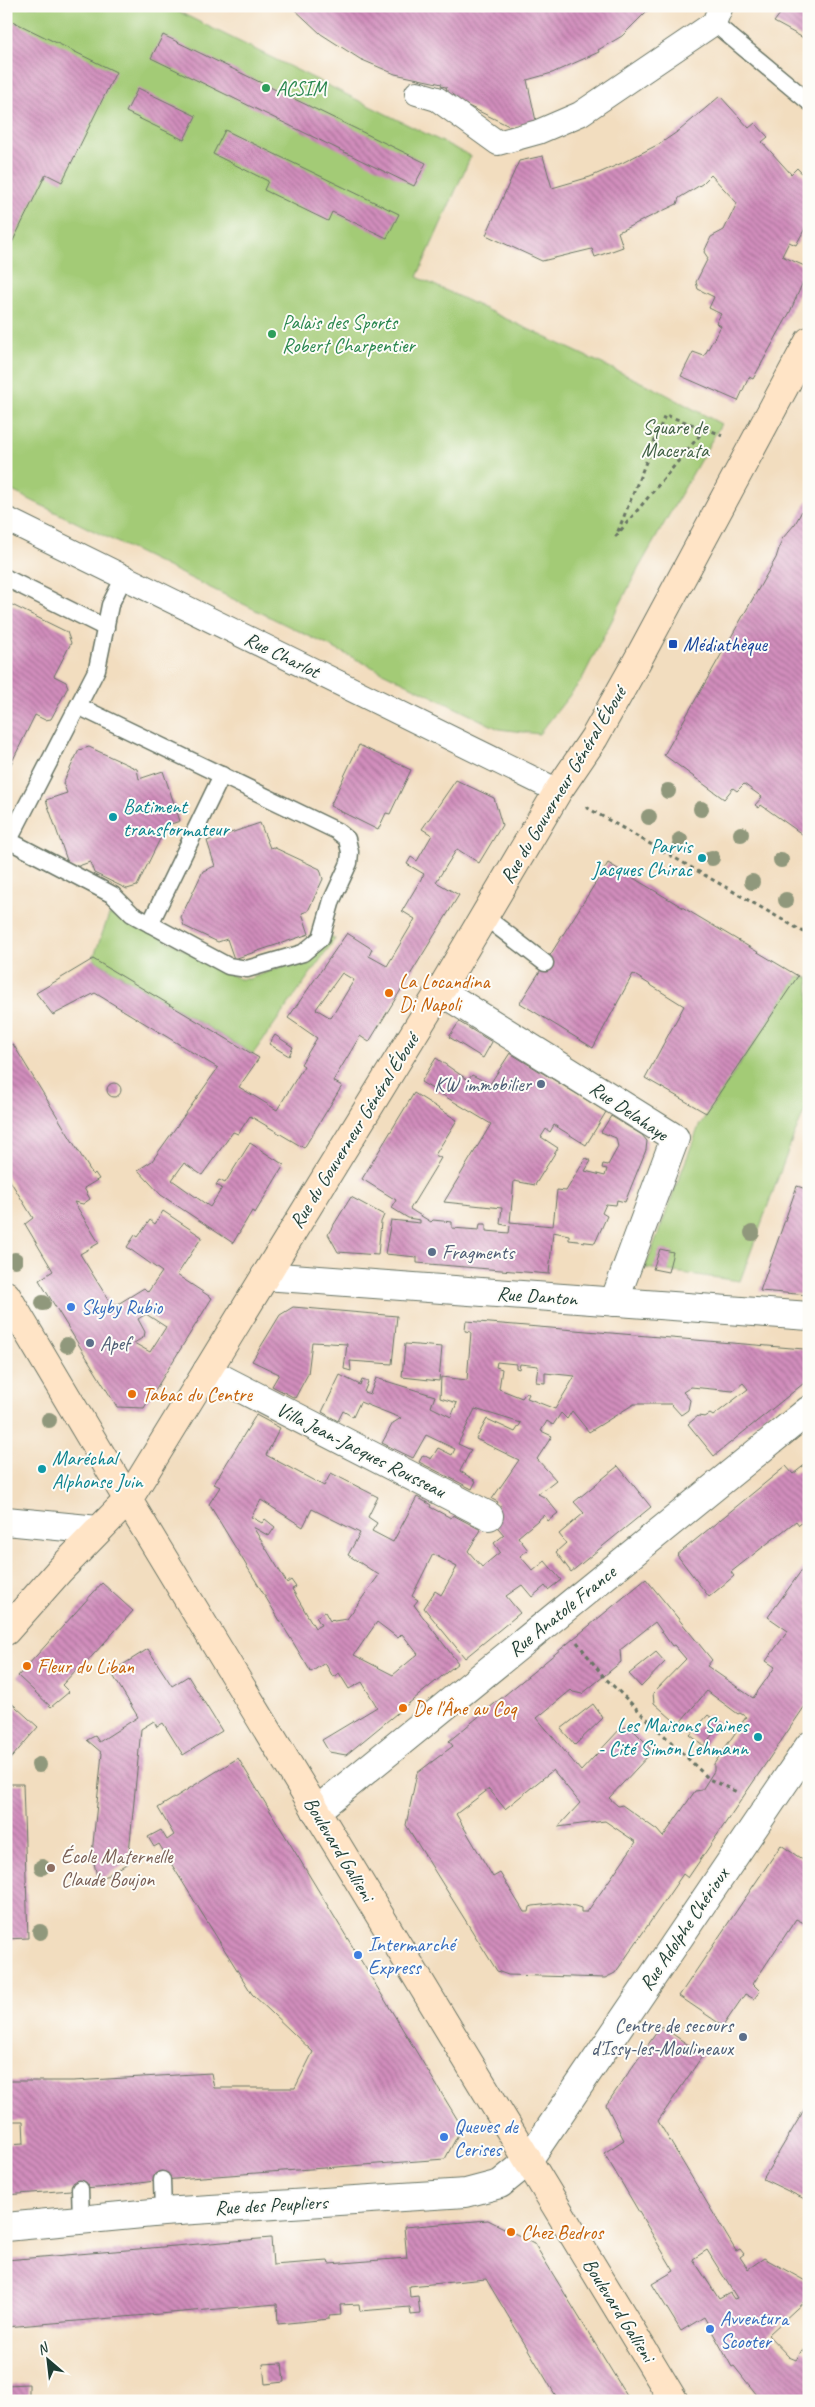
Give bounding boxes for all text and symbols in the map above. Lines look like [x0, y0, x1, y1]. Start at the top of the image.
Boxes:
place label: ACSIM [276, 76, 328, 101]
marker: ACSIM [260, 82, 272, 94]
place label: Palais des Sports Robert Charpentier [282, 310, 416, 358]
marker: Palais des Sports Robert Charpentier [266, 328, 278, 340]
park label: Square de Macerata [641, 415, 710, 463]
street label: Rue Charlot [240, 626, 326, 685]
place label: Médiathèque [683, 632, 768, 657]
marker: Médiathèque [667, 638, 679, 650]
street label: Rue du Gouverneur Général Éboué [494, 679, 633, 888]
place label: Batiment transformateur [123, 794, 230, 842]
marker: Batiment transformateur [107, 811, 119, 823]
place label: Parvis Jacques Chirac [591, 834, 694, 882]
marker: Parvis Jacques Chirac [696, 852, 708, 864]
place label: La Locandina Di Napoli [399, 969, 492, 1017]
marker: La Locandina Di Napoli [383, 987, 395, 999]
street label: Rue du Gouverneur Général Éboué [284, 1026, 426, 1233]
place label: KW immobilier [434, 1072, 533, 1097]
street label: Rue Delahaye [585, 1076, 674, 1147]
marker: KW immobilier [535, 1078, 547, 1090]
place label: Fragments [442, 1240, 516, 1265]
marker: Fragments [426, 1246, 438, 1258]
street label: Rue Danton [496, 1281, 579, 1311]
place label: Skyby Rubio [81, 1295, 163, 1320]
marker: Skyby Rubio [65, 1301, 77, 1313]
place label: Apef [100, 1331, 134, 1356]
marker: Apef [84, 1337, 96, 1349]
place label: Tabac du Centre [142, 1382, 254, 1407]
marker: Tabac du Centre [126, 1388, 138, 1400]
street label: Villa Jean-Jacques Rousseau [272, 1397, 451, 1504]
place label: Maréchal Alphonse Juin [52, 1446, 144, 1494]
marker: Maréchal Alphonse Juin [36, 1463, 48, 1475]
street label: Rue Anatole France [503, 1559, 622, 1662]
place label: Fleur du Liban [37, 1654, 135, 1679]
marker: Fleur du Liban [21, 1660, 33, 1672]
place label: De l'Âne au Coq [413, 1696, 518, 1721]
marker: De l'Âne au Coq [397, 1702, 409, 1714]
place label: Les Maisons Saines - Cité Simon Lehmann [598, 1713, 750, 1761]
marker: Les Maisons Saines - Cité Simon Lehmann [752, 1731, 764, 1743]
street label: Boulevard Gallieni [298, 1792, 381, 1908]
place label: École Maternelle Claude Boujon [61, 1844, 174, 1892]
street label: Rue Adolphe Chérioux [634, 1861, 735, 1995]
marker: École Maternelle Claude Boujon [45, 1862, 57, 1874]
place label: Intermarché Express [368, 1932, 458, 1980]
marker: Intermarché Express [352, 1949, 364, 1961]
place label: Centre de secours d'Issy-les-Moulineaux [591, 2013, 735, 2061]
marker: Centre de secours d'Issy-les-Moulineaux [737, 2031, 749, 2043]
place label: Queues de Cerises [454, 2114, 519, 2162]
marker: Queues de Cerises [438, 2131, 450, 2143]
street label: Rue des Peupliers [214, 2189, 330, 2220]
place label: Chez Bedros [521, 2220, 605, 2245]
marker: Chez Bedros [505, 2226, 517, 2238]
street label: Boulevard Gallieni [577, 2254, 662, 2368]
place label: Avventura Scooter [720, 2306, 790, 2354]
marker: Avventura Scooter [704, 2323, 716, 2335]
north arrow [22, 2334, 72, 2384]
text: N [34, 2338, 52, 2359]

